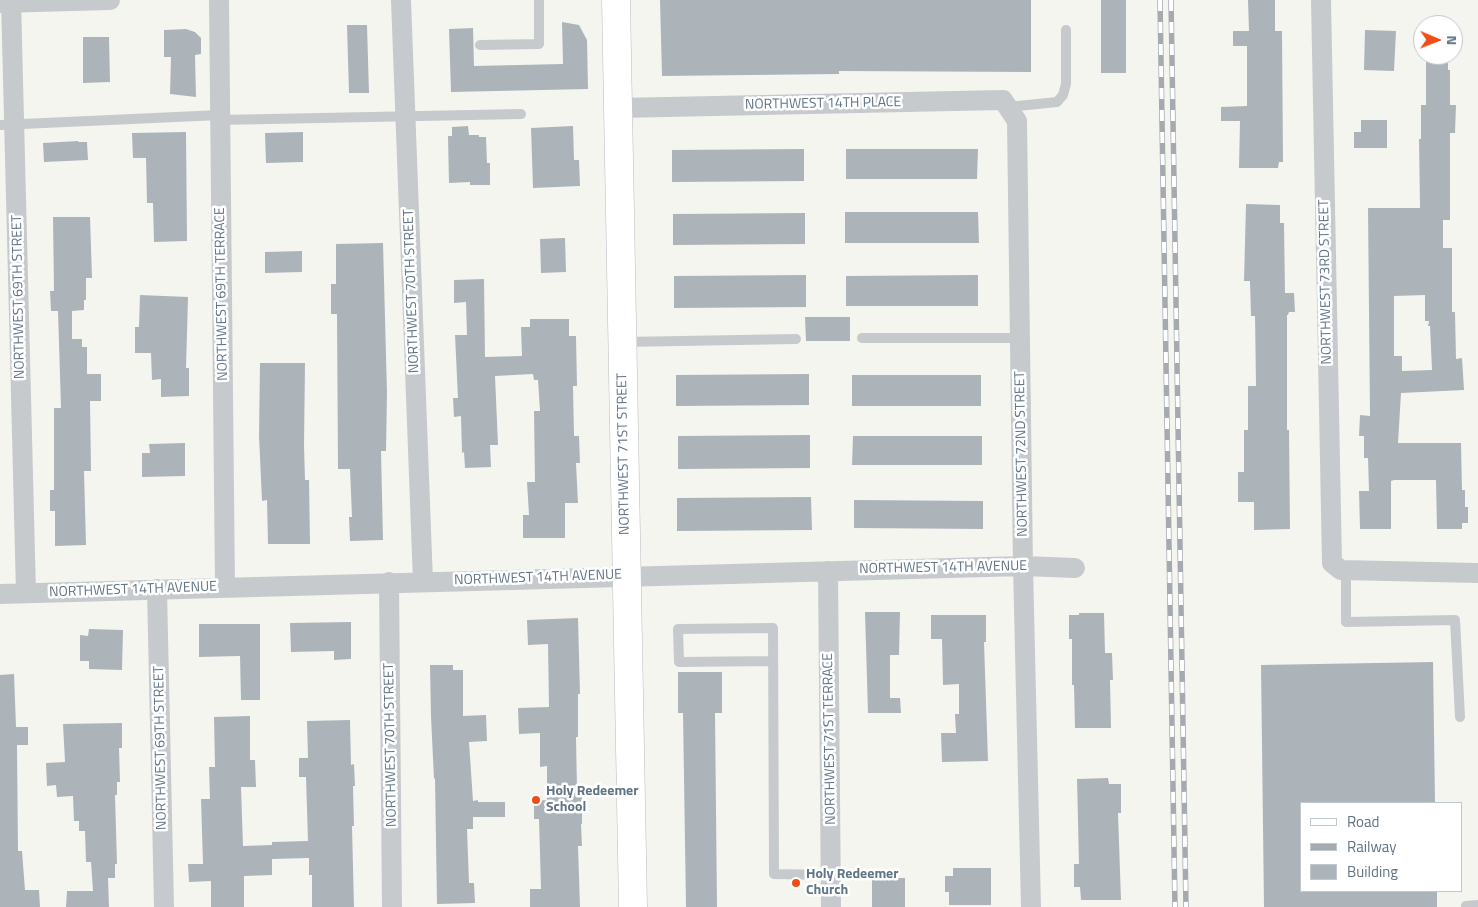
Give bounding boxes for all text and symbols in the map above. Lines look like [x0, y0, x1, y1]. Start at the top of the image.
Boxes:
north arrow [1413, 15, 1463, 65]
text: N [1442, 35, 1463, 45]
street label: NORTHWEST 14TH PLACE [745, 94, 901, 114]
street label: NORTHWEST 73RD STREET [1316, 199, 1336, 365]
street label: NORTHWEST 69TH TERRACE [212, 207, 232, 381]
street label: NORTHWEST 70TH STREET [401, 209, 423, 373]
street label: NORTHWEST 69TH STREET [9, 215, 29, 379]
street label: NORTHWEST 72ND STREET [1012, 371, 1032, 537]
street label: NORTHWEST 71ST STREET [614, 373, 634, 535]
street label: NORTHWEST 14TH AVENUE [859, 558, 1027, 578]
street label: NORTHWEST 14TH AVENUE [454, 567, 622, 589]
street label: NORTHWEST 14TH AVENUE [49, 579, 217, 601]
street label: NORTHWEST 71ST TERRACE [820, 653, 840, 825]
street label: NORTHWEST 70TH STREET [381, 663, 401, 827]
street label: NORTHWEST 69TH STREET [151, 666, 171, 830]
place label: Holy Redeemer School [546, 784, 638, 816]
marker: Holy Redeemer School [530, 794, 542, 806]
legend [1300, 802, 1463, 892]
text: Road [1347, 810, 1379, 833]
text: Railway [1347, 835, 1397, 858]
text: Building [1347, 860, 1398, 883]
place label: Holy Redeemer Church [806, 867, 898, 900]
marker: Holy Redeemer Church [790, 877, 802, 889]

